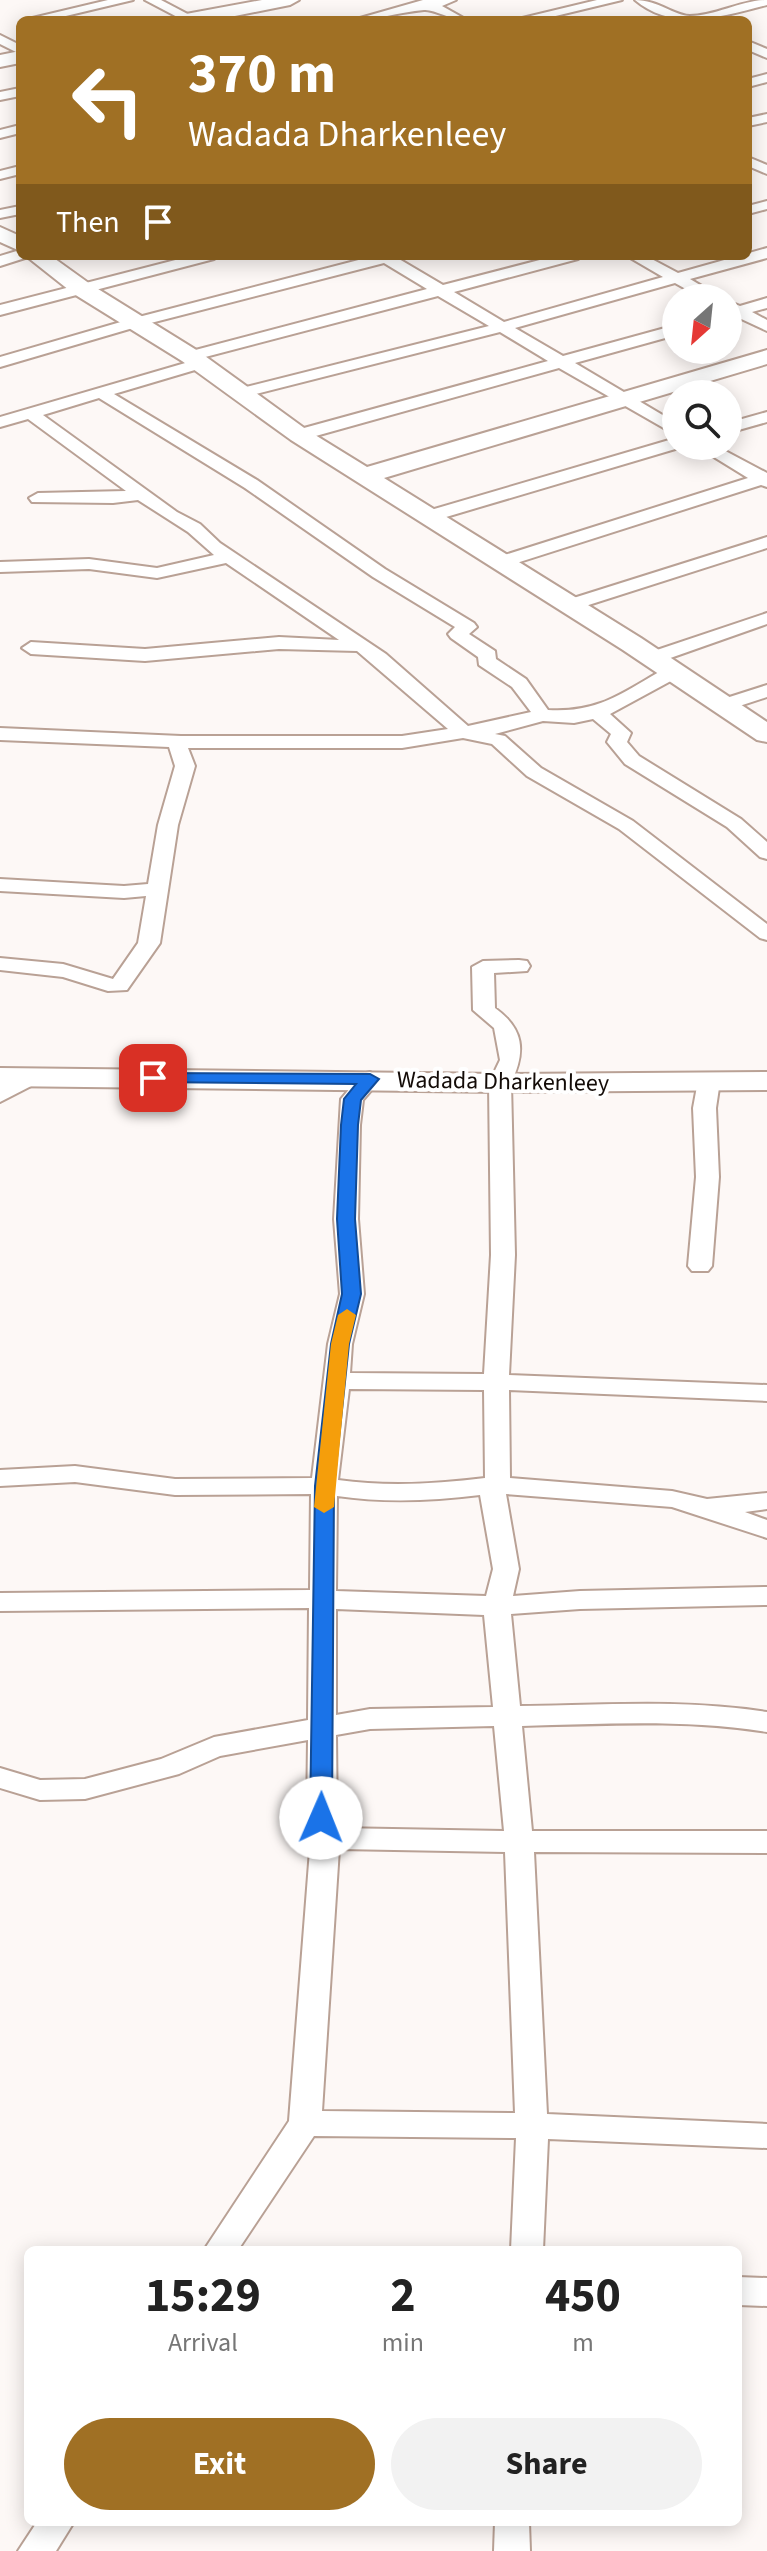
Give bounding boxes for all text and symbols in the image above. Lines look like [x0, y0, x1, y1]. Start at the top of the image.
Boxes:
text: 370 m [188, 35, 336, 114]
icon: left [56, 48, 160, 152]
text: Wadada Dharkenleey [188, 109, 506, 160]
icon: arrive [136, 200, 180, 244]
text: Then [56, 201, 120, 244]
north arrow [662, 284, 742, 364]
map controls [662, 284, 742, 460]
button: search [662, 380, 742, 460]
pin [119, 1044, 187, 1112]
icon: arrive [131, 1056, 175, 1100]
street label: Wadada Dharkenleey [397, 1062, 609, 1101]
position arrow [279, 1776, 363, 1860]
text: 15:29 [145, 2262, 261, 2330]
text: 2 [390, 2262, 416, 2330]
text: 450 [545, 2262, 621, 2330]
text: Arrival [168, 2324, 238, 2361]
text: min [382, 2324, 424, 2361]
text: m [572, 2324, 594, 2361]
button: Exit [64, 2418, 375, 2510]
button: Share [391, 2418, 702, 2510]

